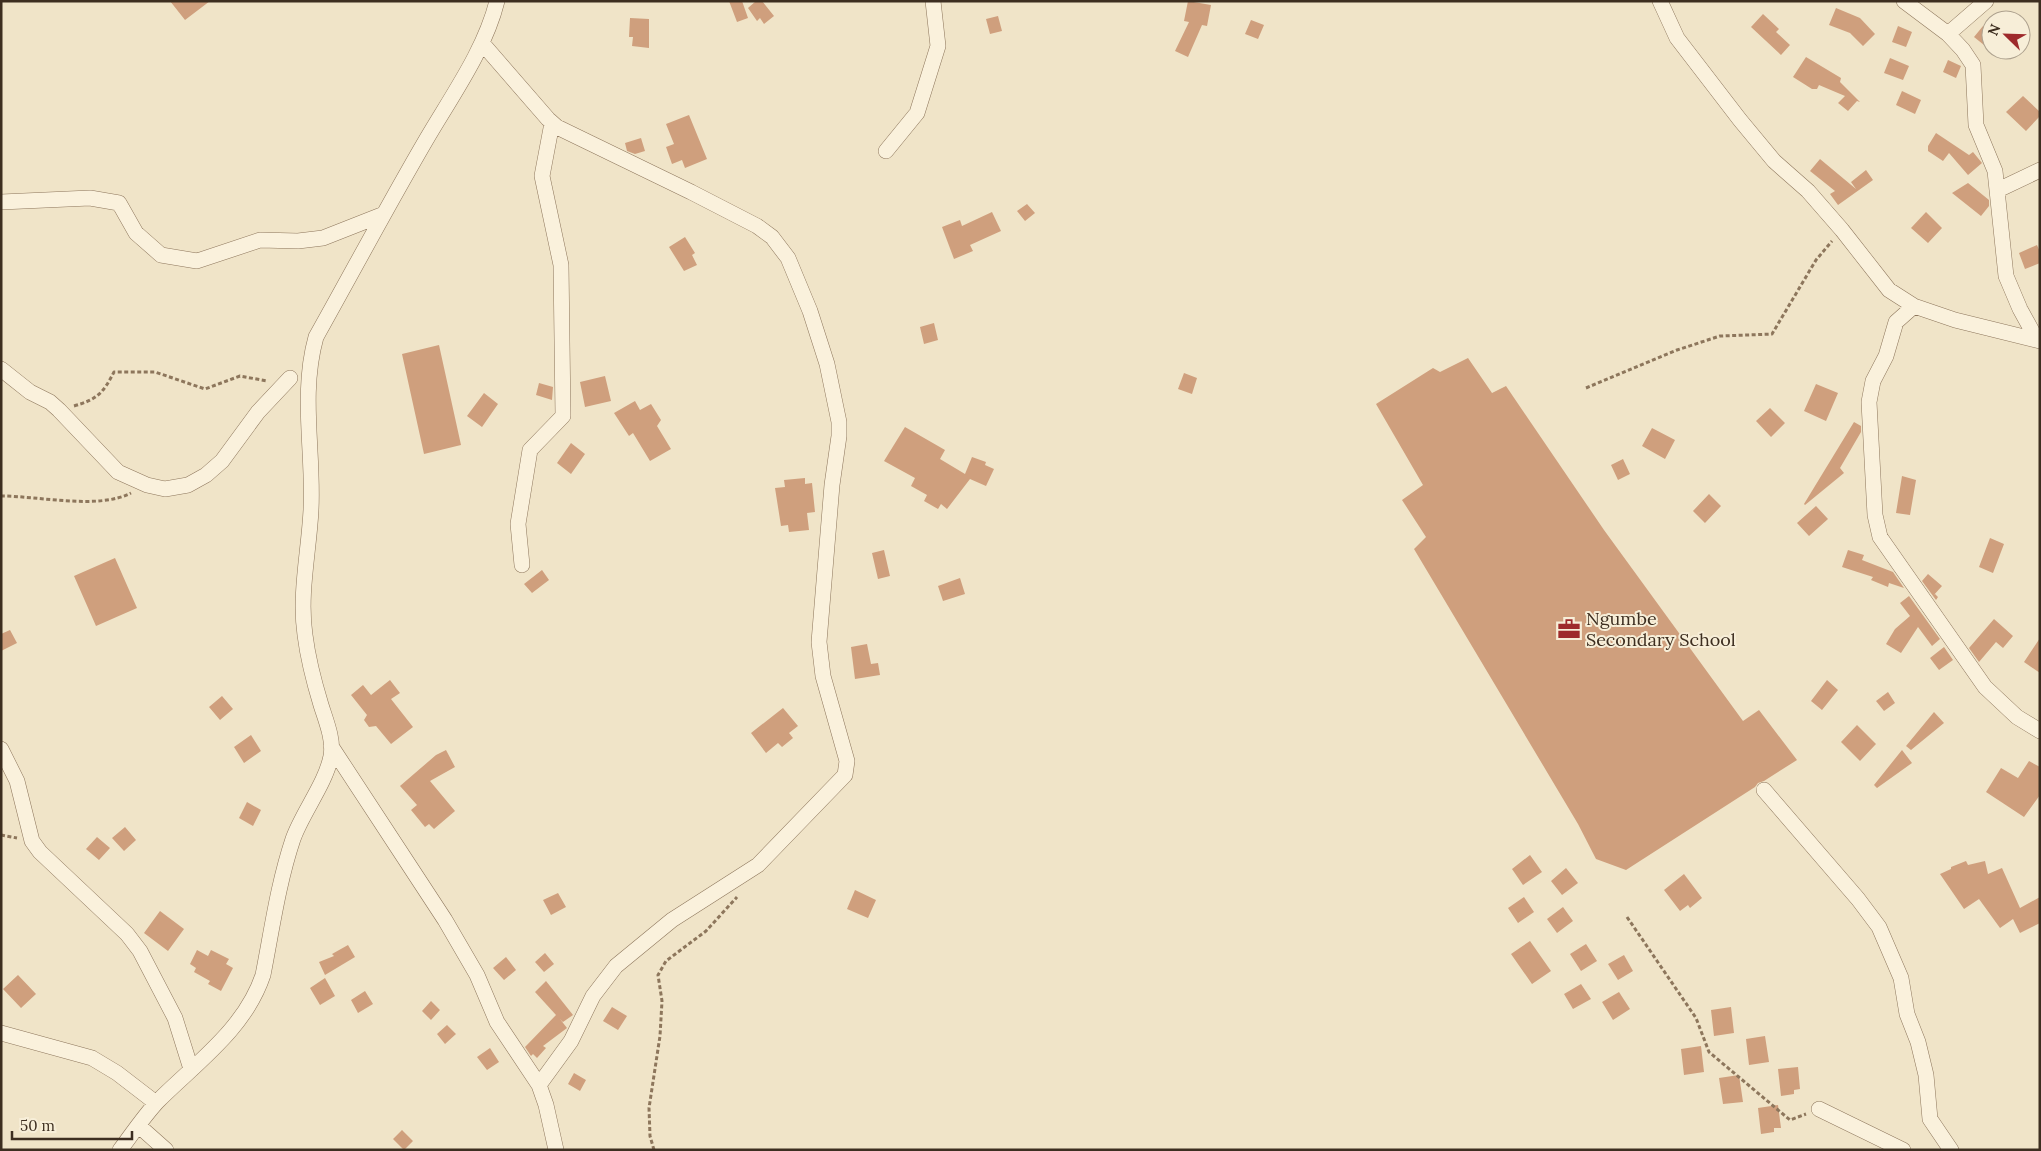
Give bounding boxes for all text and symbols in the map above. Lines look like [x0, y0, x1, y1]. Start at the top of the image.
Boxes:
north arrow [1981, 10, 2031, 60]
text: N [1984, 21, 2005, 38]
place label: Ngumbe Secondary School [1586, 607, 1736, 651]
office icon: Ngumbe Secondary School [1556, 616, 1582, 642]
scale bar [12, 1108, 132, 1140]
text: 50 m [20, 1116, 55, 1135]

